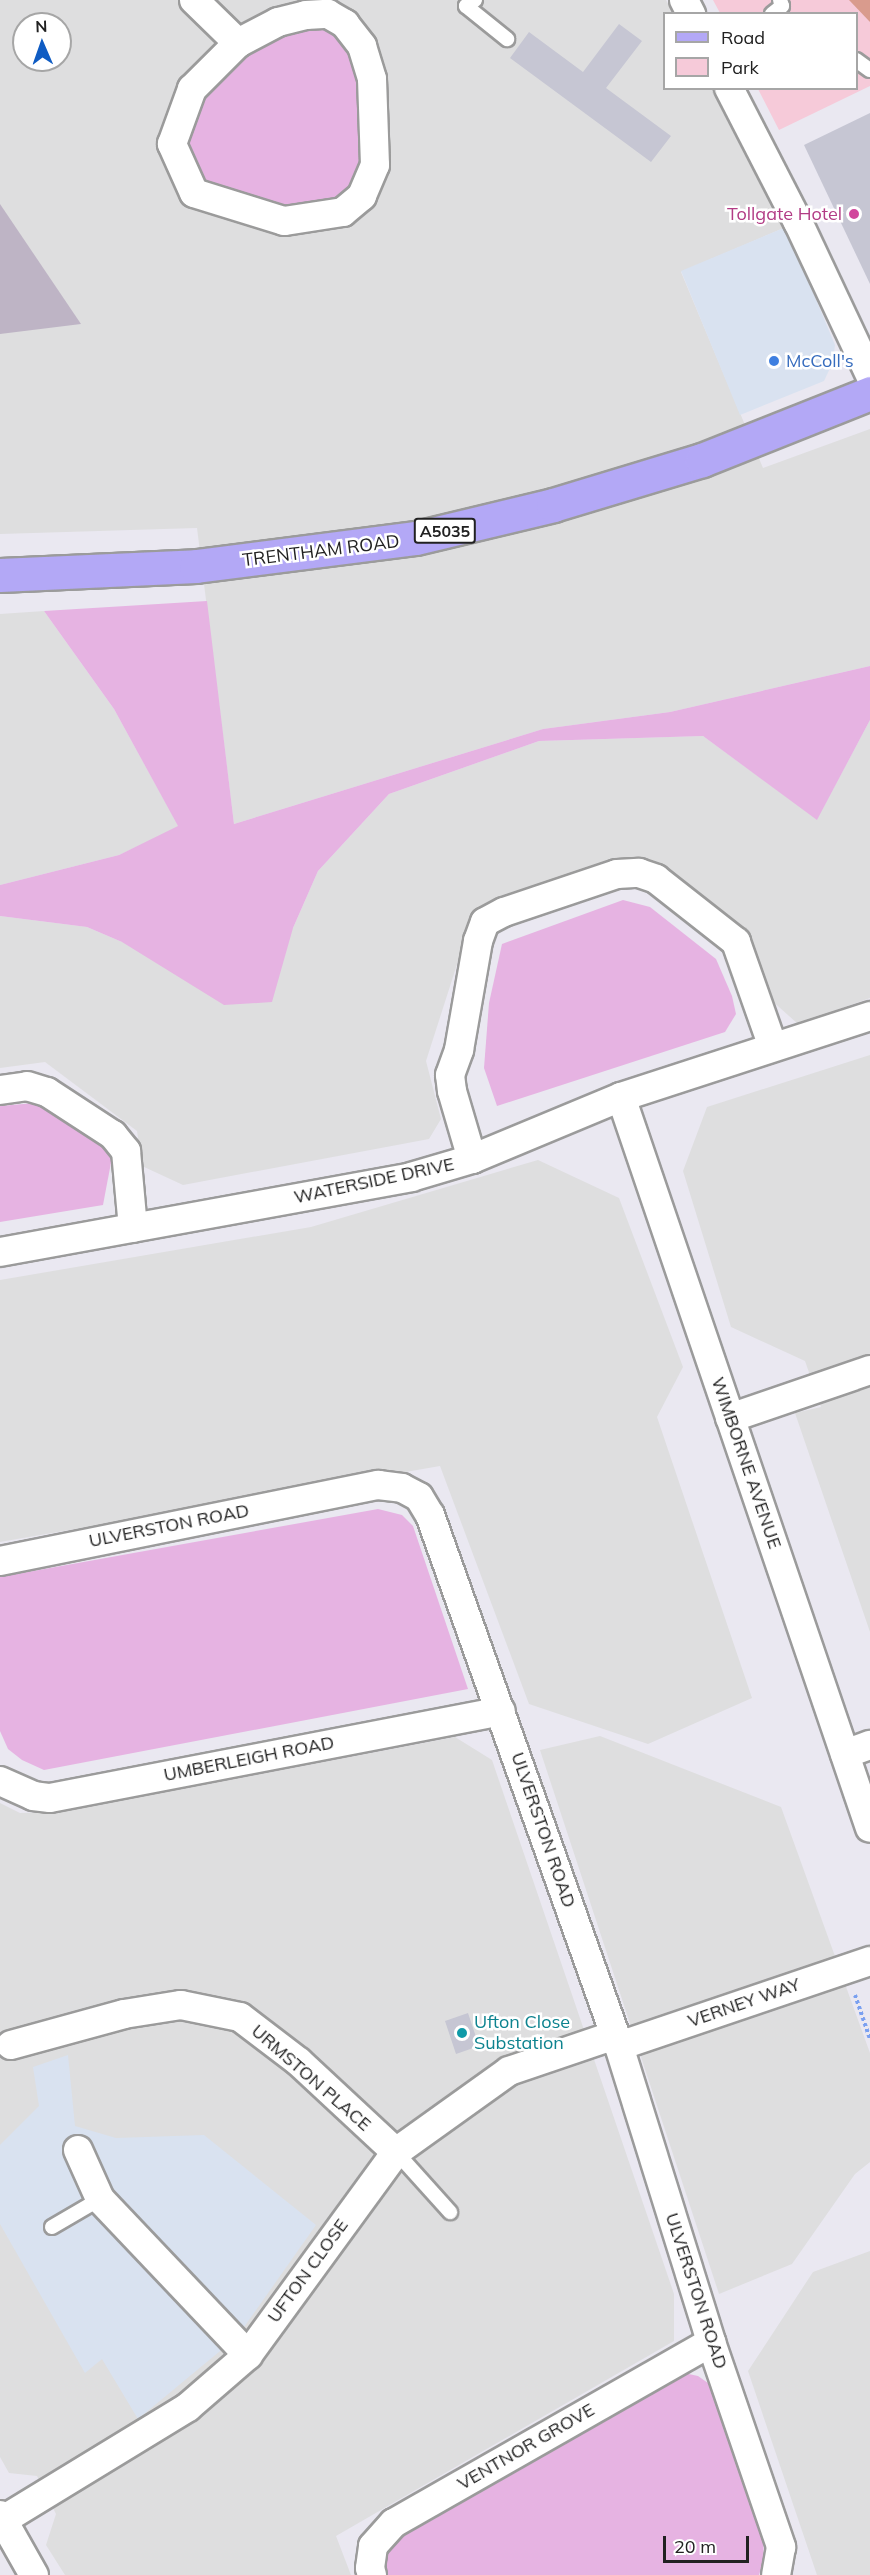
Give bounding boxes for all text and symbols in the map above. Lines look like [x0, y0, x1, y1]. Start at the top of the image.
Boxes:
north arrow [12, 12, 72, 72]
legend [663, 12, 858, 90]
text: N [35, 16, 48, 36]
text: Road [721, 26, 765, 49]
text: Park [721, 56, 759, 79]
place label: Tollgate Hotel [727, 203, 842, 225]
marker: Tollgate Hotel [847, 207, 861, 221]
place label: McColl's [786, 350, 854, 372]
marker: McColl's [767, 354, 781, 368]
road number: A5035 [414, 518, 476, 544]
street label: TRENTHAM ROAD [241, 531, 401, 571]
street label: WATERSIDE DRIVE [292, 1153, 456, 1209]
street label: WIMBORNE AVENUE [706, 1374, 786, 1552]
street label: ULVERSTON ROAD [87, 1500, 251, 1552]
street label: UMBERLEIGH ROAD [162, 1732, 336, 1786]
street label: ULVERSTON ROAD [506, 1750, 580, 1910]
street label: VERNEY WAY [685, 1974, 803, 2032]
place label: Ufton Close Substation [474, 2012, 570, 2054]
street label: URMSTON PLACE [247, 2020, 375, 2136]
marker: Ufton Close Substation [455, 2026, 469, 2040]
street label: ULVERSTON ROAD [661, 2210, 731, 2372]
street label: UFTON CLOSE [263, 2215, 353, 2327]
street label: VENTNOR GROVE [454, 2399, 598, 2495]
scale bar [666, 2524, 752, 2562]
text: 20 m [674, 2535, 716, 2558]

